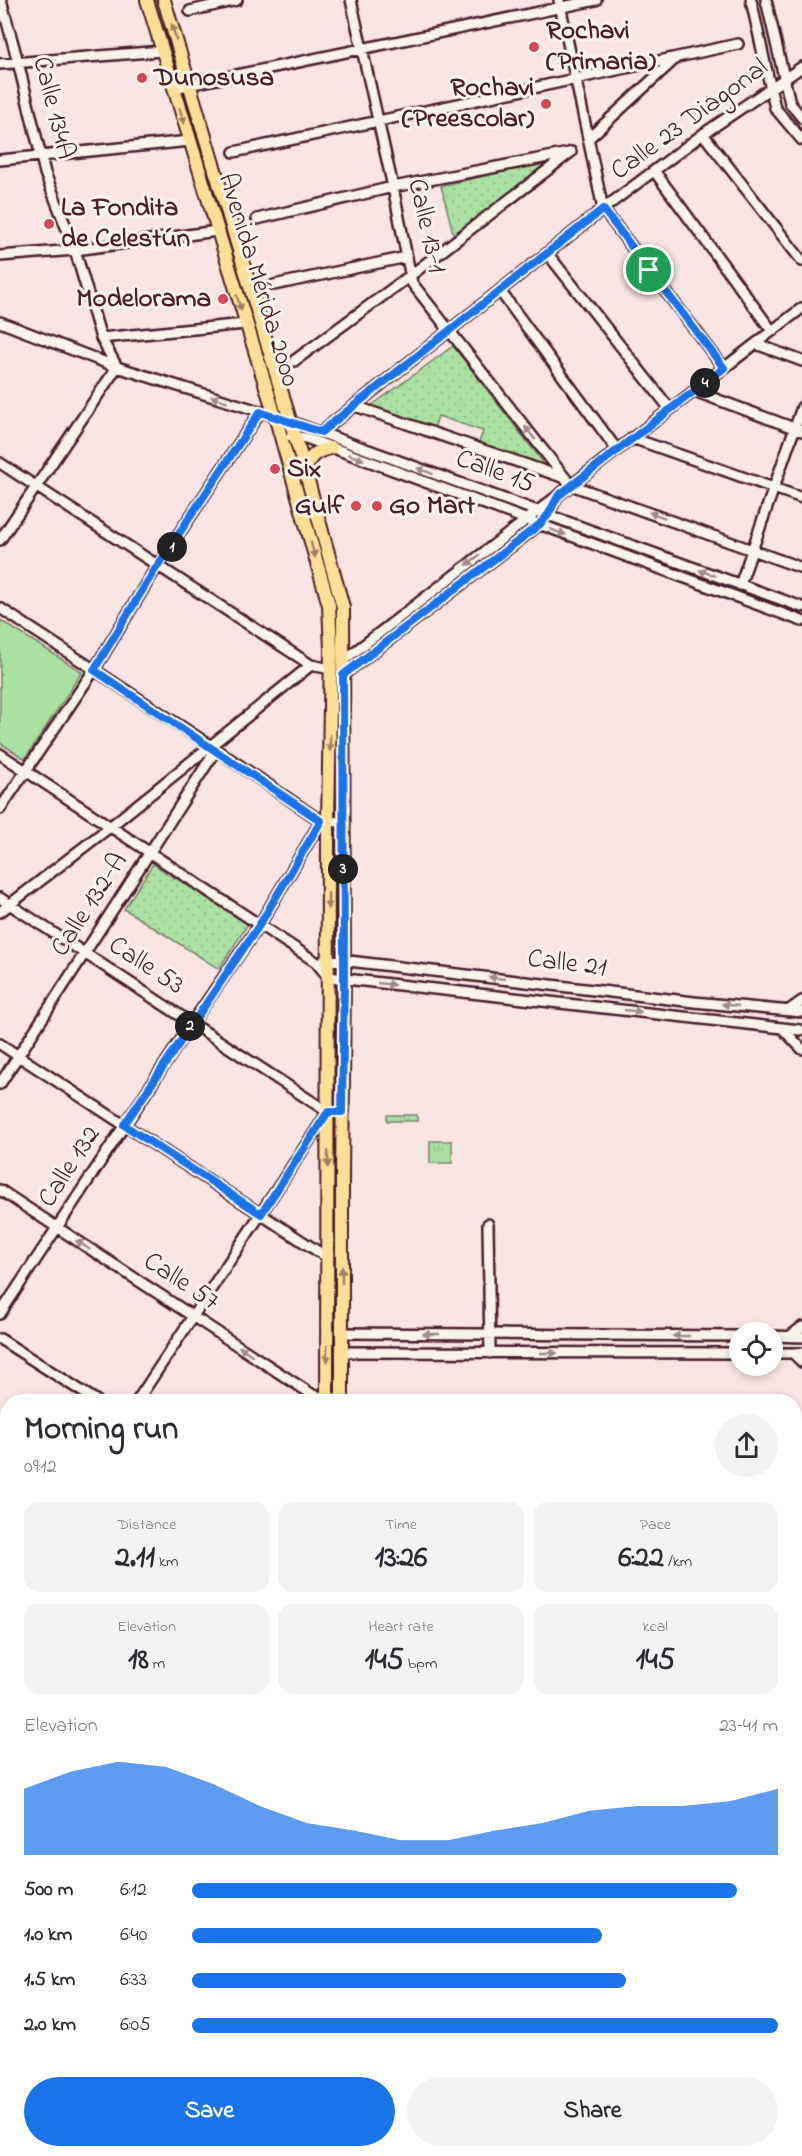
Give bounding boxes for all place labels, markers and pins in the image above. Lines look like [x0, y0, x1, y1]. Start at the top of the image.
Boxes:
place label: Rochavi (Primaria) [546, 12, 656, 82]
marker: Rochavi (Primaria) [527, 40, 541, 54]
place label: Dunosusa [152, 59, 274, 98]
place label: Rochavi (Preescolar) [402, 69, 534, 139]
marker: Dunosusa [135, 71, 149, 85]
marker: Rochavi (Preescolar) [539, 97, 553, 111]
place label: La Fondita de Celestún [61, 189, 190, 259]
marker: La Fondita de Celestún [42, 217, 56, 231]
pin [623, 244, 674, 295]
place label: Modelorama [76, 280, 211, 319]
marker: Modelorama [216, 292, 230, 306]
pin: 4 [690, 368, 720, 398]
place label: Six [287, 450, 321, 489]
marker: Six [268, 462, 282, 476]
place label: Gulf [295, 487, 344, 526]
place label: Go Mart [389, 487, 476, 526]
marker: Gulf [349, 499, 363, 513]
marker: Go Mart [370, 499, 384, 513]
pin: 1 [157, 532, 187, 562]
pin: 3 [328, 854, 358, 884]
pin: 2 [175, 1011, 205, 1041]

